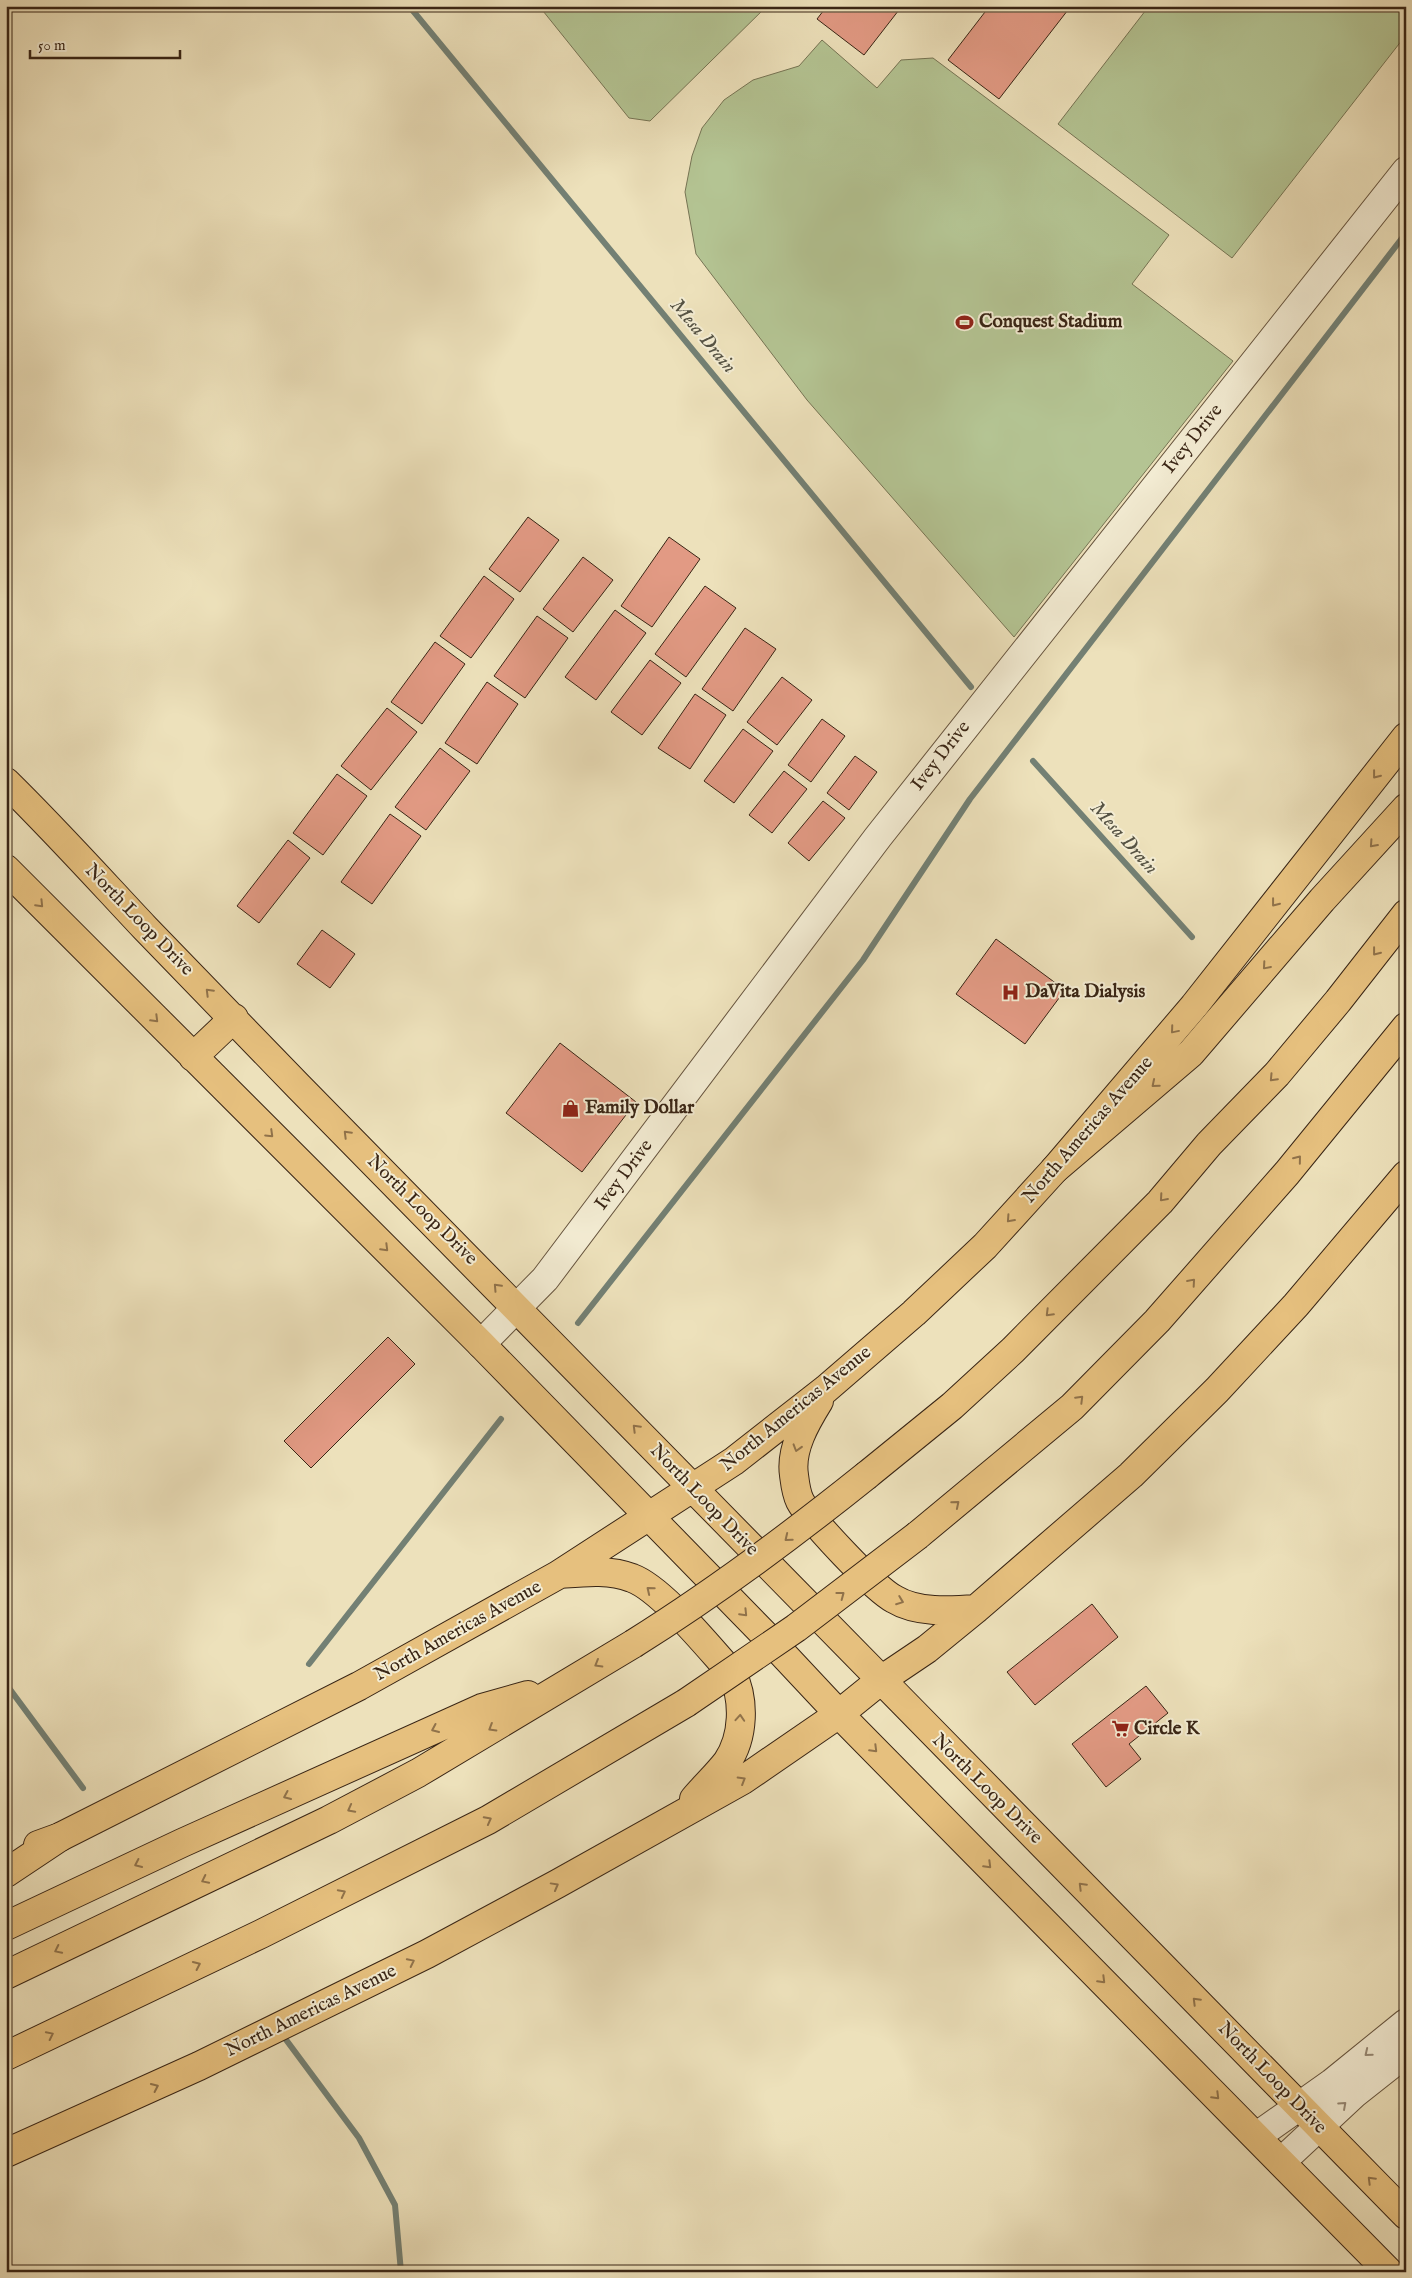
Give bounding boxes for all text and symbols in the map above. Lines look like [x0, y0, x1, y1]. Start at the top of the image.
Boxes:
scale bar [30, 28, 180, 60]
text: 50 m [38, 36, 66, 55]
water label: Mesa Drain [664, 293, 742, 379]
place label: Conquest Stadium [979, 310, 1123, 334]
sports icon: Conquest Stadium [955, 312, 975, 332]
street label: Ivey Drive [1158, 399, 1228, 479]
street label: Ivey Drive [906, 716, 976, 796]
one-way arrow [1373, 769, 1381, 778]
water label: Mesa Drain [1085, 796, 1163, 880]
one-way arrow [1370, 839, 1379, 848]
street label: North Loop Drive [79, 859, 199, 981]
one-way arrow [1272, 897, 1280, 906]
one-way arrow [34, 898, 43, 907]
one-way arrow [1373, 946, 1381, 955]
one-way arrow [1263, 960, 1271, 969]
place label: DaVita Dialysis [1025, 980, 1146, 1004]
hospital icon: DaVita Dialysis [1001, 982, 1021, 1002]
one-way arrow [206, 989, 215, 998]
one-way arrow [149, 1013, 158, 1022]
one-way arrow [1171, 1024, 1179, 1033]
street label: North Americas Avenue [1018, 1051, 1159, 1209]
one-way arrow [1270, 1072, 1279, 1081]
one-way arrow [1151, 1079, 1160, 1088]
place label: Family Dollar [585, 1096, 695, 1120]
shop icon: Family Dollar [561, 1098, 581, 1118]
one-way arrow [264, 1128, 273, 1137]
one-way arrow [343, 1131, 352, 1140]
street label: Ivey Drive [590, 1135, 659, 1215]
street label: North Loop Drive [362, 1150, 483, 1271]
one-way arrow [1293, 1156, 1301, 1165]
one-way arrow [1160, 1192, 1169, 1201]
one-way arrow [1007, 1213, 1016, 1222]
one-way arrow [380, 1242, 389, 1251]
one-way arrow [1186, 1278, 1195, 1287]
one-way arrow [494, 1284, 503, 1293]
one-way arrow [1046, 1308, 1055, 1317]
street label: North Americas Avenue [716, 1341, 877, 1477]
one-way arrow [1074, 1396, 1083, 1405]
one-way arrow [633, 1425, 642, 1434]
street label: North Loop Drive [644, 1439, 764, 1561]
one-way arrow [792, 1443, 802, 1452]
one-way arrow [950, 1501, 959, 1510]
one-way arrow [785, 1533, 794, 1541]
street label: North Americas Avenue [370, 1575, 546, 1687]
one-way arrow [647, 1586, 656, 1595]
one-way arrow [835, 1592, 845, 1601]
one-way arrow [895, 1595, 904, 1606]
one-way arrow [738, 1607, 747, 1616]
one-way arrow [595, 1658, 604, 1668]
one-way arrow [734, 1713, 745, 1721]
place label: Circle K [1134, 1717, 1201, 1741]
supermarket icon: Circle K [1110, 1719, 1130, 1739]
one-way arrow [488, 1721, 497, 1731]
one-way arrow [431, 1723, 440, 1734]
street label: North Loop Drive [927, 1729, 1048, 1850]
one-way arrow [868, 1743, 877, 1752]
one-way arrow [737, 1777, 746, 1787]
one-way arrow [283, 1790, 292, 1800]
one-way arrow [347, 1802, 356, 1812]
one-way arrow [482, 1816, 491, 1826]
one-way arrow [134, 1858, 143, 1868]
one-way arrow [982, 1859, 991, 1868]
one-way arrow [201, 1874, 210, 1884]
one-way arrow [550, 1882, 559, 1892]
one-way arrow [1079, 1882, 1088, 1891]
one-way arrow [337, 1889, 346, 1899]
one-way arrow [54, 1944, 63, 1955]
one-way arrow [406, 1957, 415, 1968]
street label: North Americas Avenue [222, 1959, 401, 2063]
one-way arrow [191, 1961, 200, 1971]
one-way arrow [1096, 1975, 1105, 1984]
one-way arrow [1193, 1998, 1202, 2007]
street label: North Loop Drive [1212, 2017, 1332, 2139]
one-way arrow [45, 2031, 54, 2041]
one-way arrow [1365, 2048, 1374, 2056]
one-way arrow [150, 2082, 159, 2093]
one-way arrow [1210, 2090, 1219, 2099]
one-way arrow [1337, 2102, 1346, 2111]
one-way arrow [1368, 2177, 1377, 2186]

